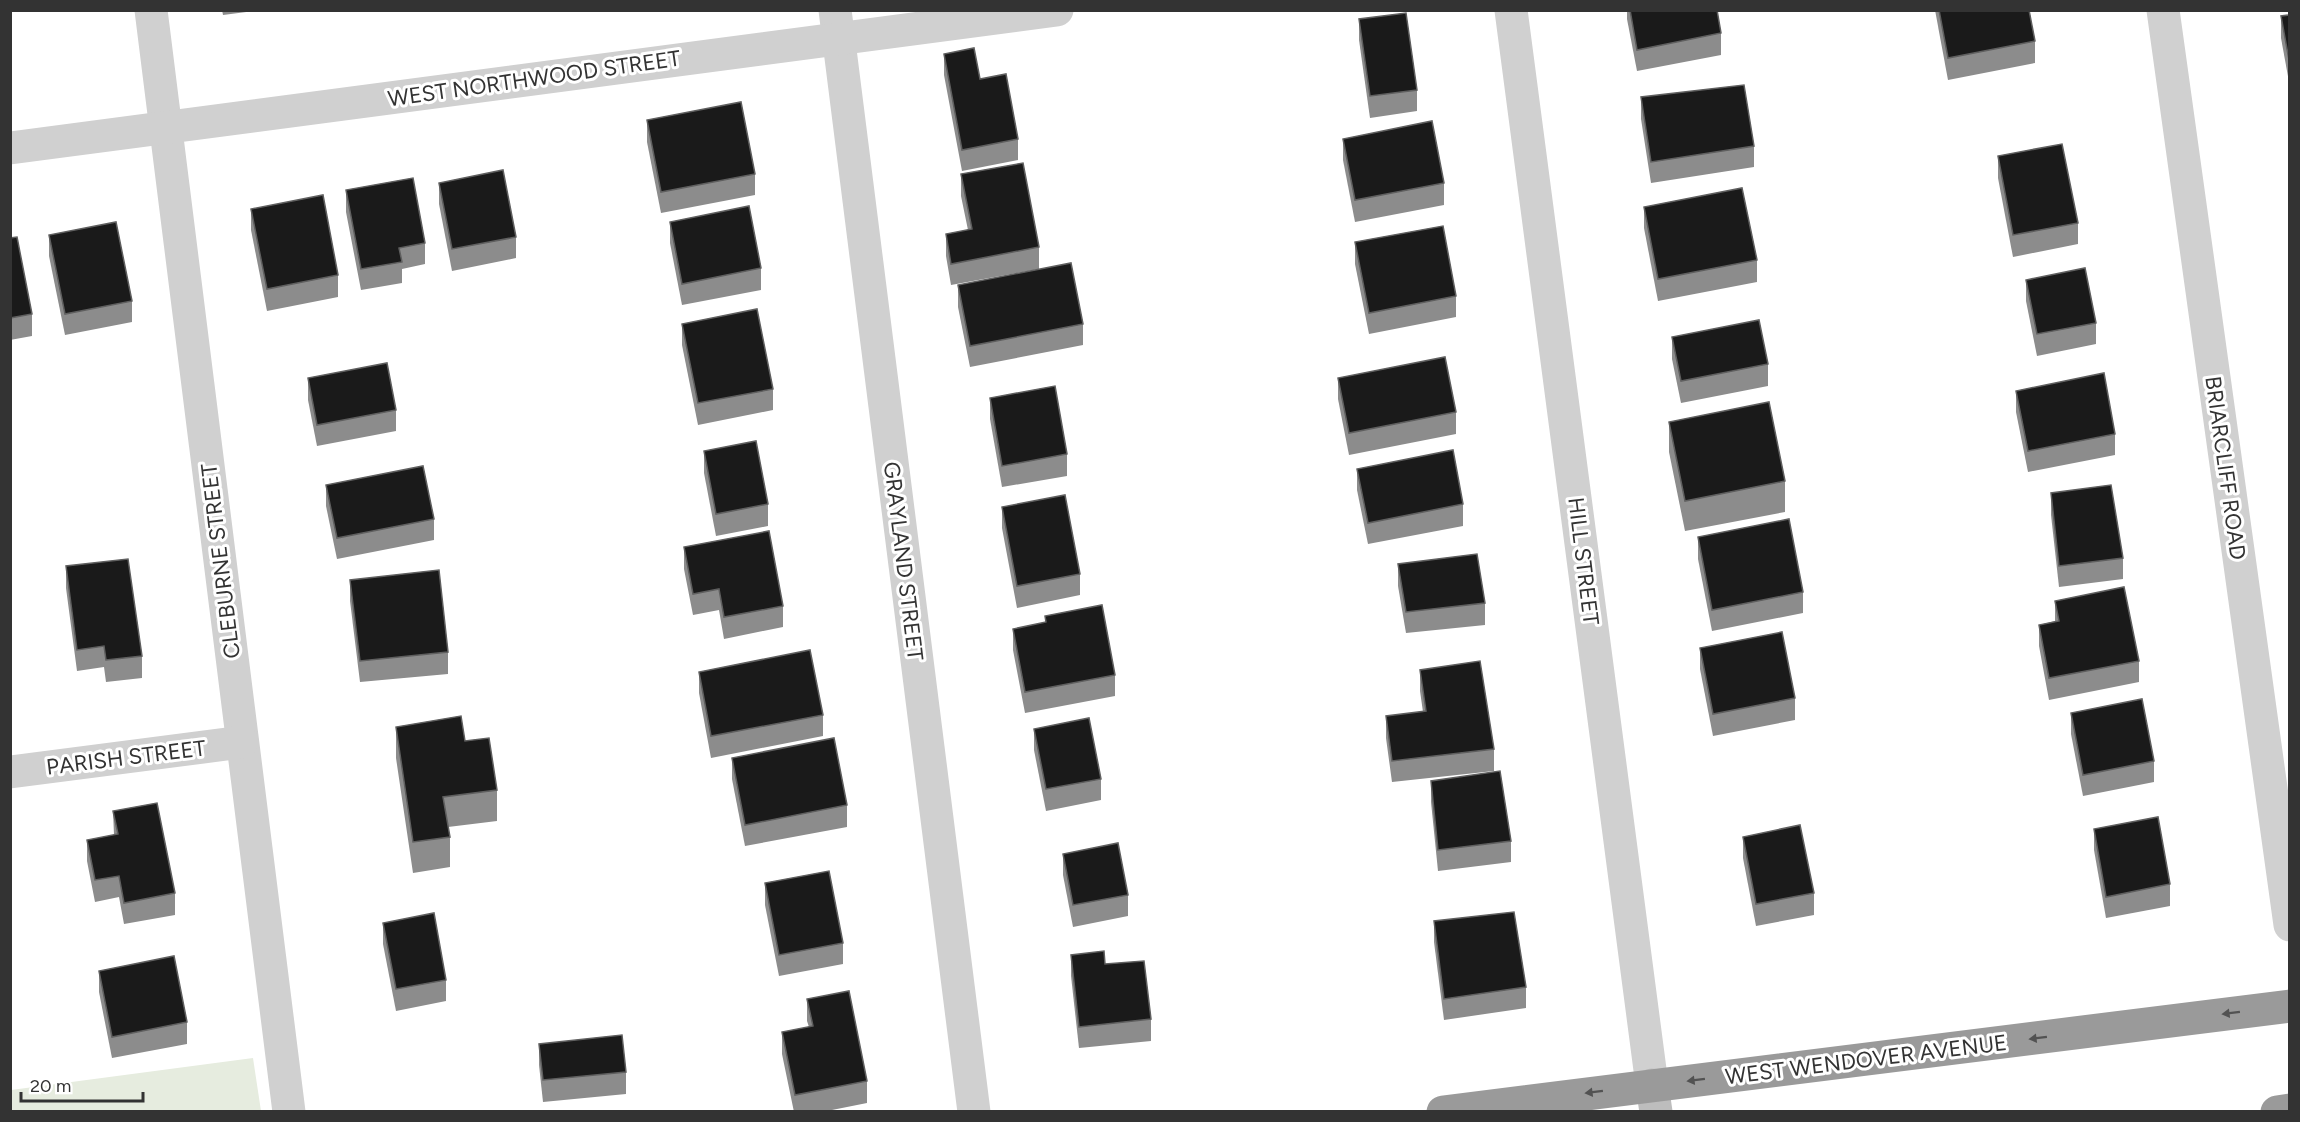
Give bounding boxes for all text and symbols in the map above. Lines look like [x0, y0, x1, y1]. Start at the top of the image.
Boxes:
street label: WEST NORTHWOOD STREET [386, 45, 682, 112]
street label: BRIARCLIFF ROAD [2199, 374, 2252, 562]
street label: GRAYLAND STREET [878, 460, 929, 662]
street label: CLEBURNE STREET [195, 462, 246, 660]
street label: HILL STREET [1562, 496, 1605, 626]
street label: PARISH STREET [45, 734, 207, 781]
one-way arrow [2222, 1009, 2241, 1018]
street label: WEST WENDOVER AVENUE [1724, 1029, 2009, 1090]
one-way arrow [2028, 1033, 2047, 1042]
scale bar [21, 1065, 142, 1103]
text: 20 m [30, 1075, 71, 1097]
one-way arrow [1686, 1075, 1705, 1084]
one-way arrow [1585, 1088, 1604, 1097]

